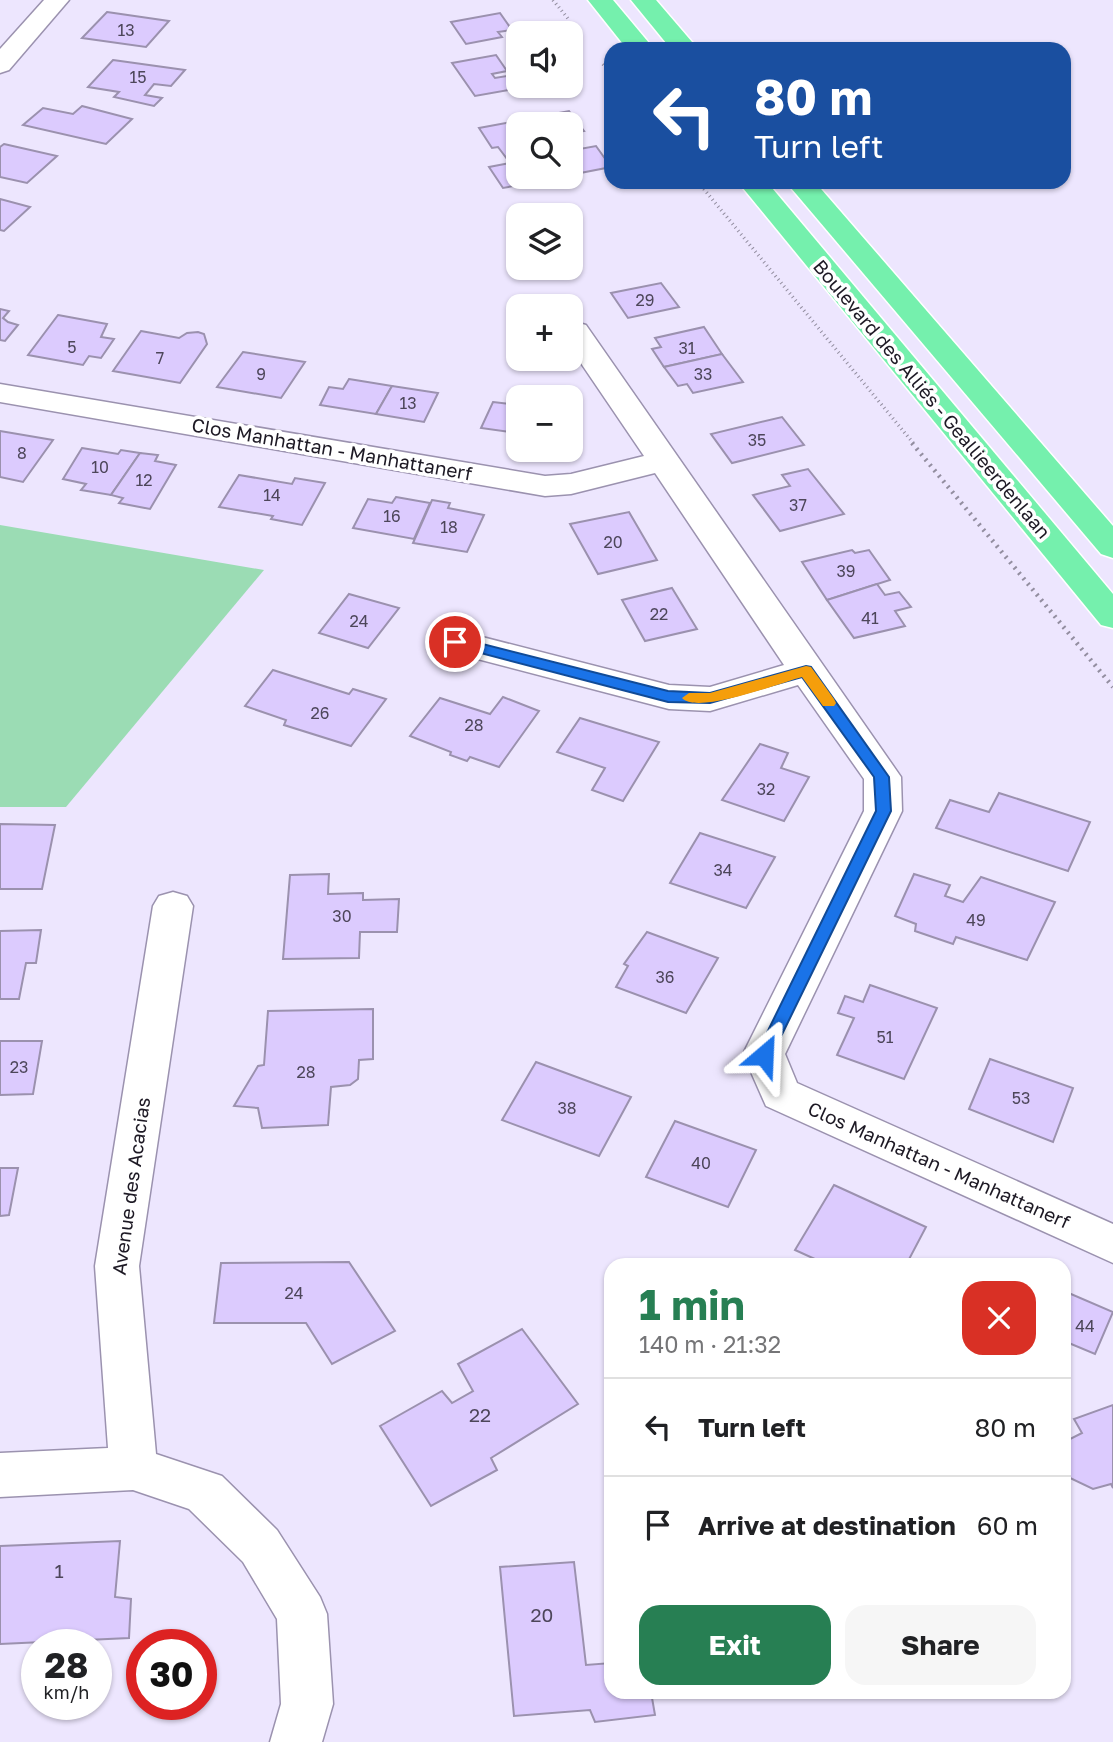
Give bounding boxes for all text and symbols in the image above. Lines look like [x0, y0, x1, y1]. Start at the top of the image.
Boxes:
house number: 13 [117, 20, 135, 40]
map controls [506, 21, 583, 462]
button: sound [506, 21, 583, 98]
house number: 15 [129, 67, 147, 87]
text: 80 m [754, 67, 872, 126]
icon: left [639, 70, 730, 161]
button: search [506, 112, 583, 189]
text: Turn left [754, 127, 883, 165]
button: layers [506, 203, 583, 280]
street label: Boulevard des Alliés - Geallieerdenlaan [809, 255, 1056, 543]
house number: 29 [636, 290, 654, 310]
button: + [506, 294, 583, 371]
house number: 5 [67, 337, 77, 357]
house number: 31 [678, 338, 696, 358]
house number: 7 [156, 348, 164, 368]
house number: 9 [256, 364, 266, 384]
house number: 33 [694, 364, 712, 384]
button: − [506, 385, 583, 462]
house number: 13 [399, 393, 417, 413]
street label: Clos Manhattan - Manhattanerf [190, 412, 474, 485]
house number: 35 [748, 430, 766, 450]
house number: 8 [17, 443, 27, 463]
house number: 10 [91, 457, 109, 477]
house number: 12 [135, 470, 153, 490]
house number: 14 [263, 485, 281, 505]
house number: 37 [789, 495, 807, 515]
house number: 16 [383, 506, 401, 526]
house number: 18 [440, 517, 458, 537]
house number: 20 [603, 532, 623, 552]
house number: 39 [836, 561, 856, 581]
house number: 22 [650, 604, 668, 624]
house number: 41 [861, 608, 879, 628]
house number: 24 [349, 611, 369, 631]
pin [425, 612, 485, 672]
icon: arrive [436, 623, 474, 661]
house number: 26 [311, 703, 329, 723]
house number: 28 [464, 715, 484, 735]
house number: 32 [757, 779, 775, 799]
house number: 34 [713, 860, 733, 880]
house number: 30 [332, 906, 352, 926]
house number: 49 [966, 910, 986, 930]
house number: 36 [655, 967, 675, 987]
position arrow [727, 1018, 801, 1092]
house number: 51 [876, 1027, 894, 1047]
house number: 23 [10, 1057, 28, 1077]
house number: 28 [296, 1062, 316, 1082]
house number: 53 [1012, 1088, 1030, 1108]
street label: Avenue des Acacias [107, 1096, 154, 1276]
street label: Clos Manhattan - Manhattanerf [805, 1096, 1074, 1233]
house number: 38 [557, 1098, 577, 1118]
house number: 40 [691, 1153, 711, 1173]
text: 1 min [639, 1279, 745, 1329]
button: close [962, 1281, 1036, 1355]
house number: 24 [284, 1283, 304, 1303]
house number: 44 [1075, 1316, 1095, 1336]
text: 140 m · 21:32 [639, 1330, 781, 1358]
house number: 22 [469, 1403, 491, 1426]
icon: left [639, 1408, 677, 1446]
text: Turn left [698, 1412, 806, 1443]
text: 80 m [975, 1412, 1036, 1443]
icon: arrive [639, 1506, 677, 1544]
text: Arrive at destination [698, 1510, 956, 1541]
text: 60 m [977, 1510, 1038, 1541]
house number: 1 [54, 1559, 64, 1582]
house number: 20 [531, 1603, 553, 1626]
button: Exit [639, 1605, 831, 1685]
button: Share [845, 1605, 1036, 1685]
speed limit sign: 30 [126, 1629, 217, 1720]
text: 28 [45, 1644, 88, 1686]
text: km/h [44, 1681, 89, 1703]

